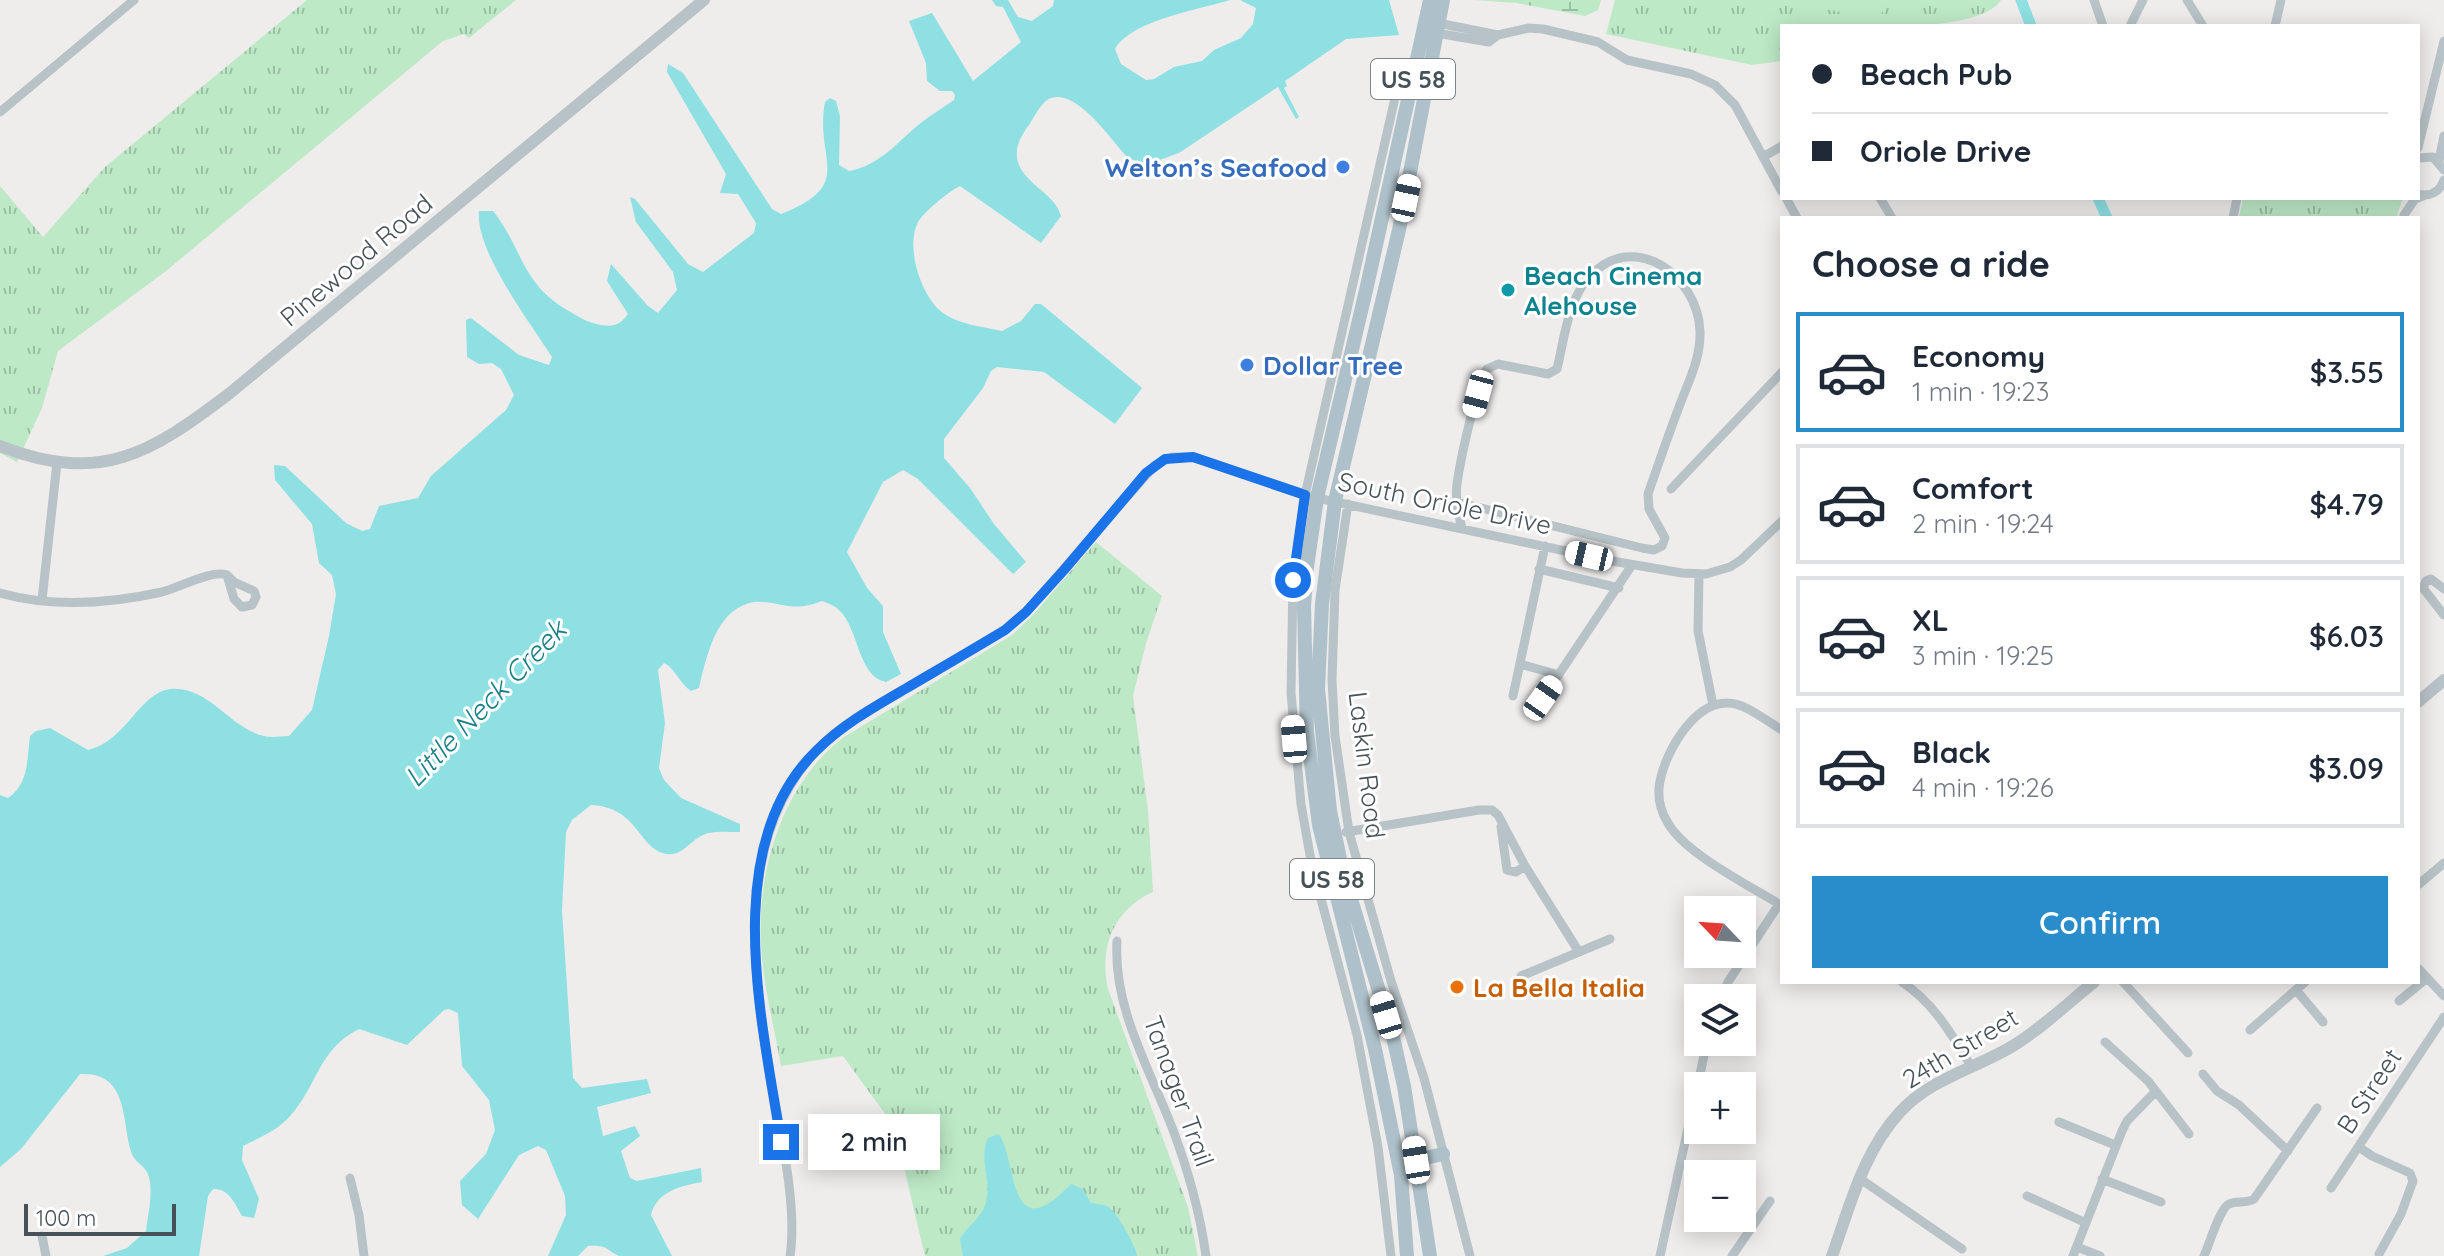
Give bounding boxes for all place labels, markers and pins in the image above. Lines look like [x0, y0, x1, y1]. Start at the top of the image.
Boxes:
place label: Welton’s Seafood [1105, 151, 1327, 184]
marker: Welton’s Seafood [1334, 158, 1352, 176]
place label: Beach Cinema Alehouse [1524, 259, 1702, 322]
marker: Beach Cinema Alehouse [1499, 281, 1517, 299]
place label: Dollar Tree [1263, 349, 1403, 382]
marker: Dollar Tree [1238, 356, 1256, 374]
place label: La Bella Italia [1473, 971, 1645, 1004]
marker: La Bella Italia [1448, 978, 1466, 996]

